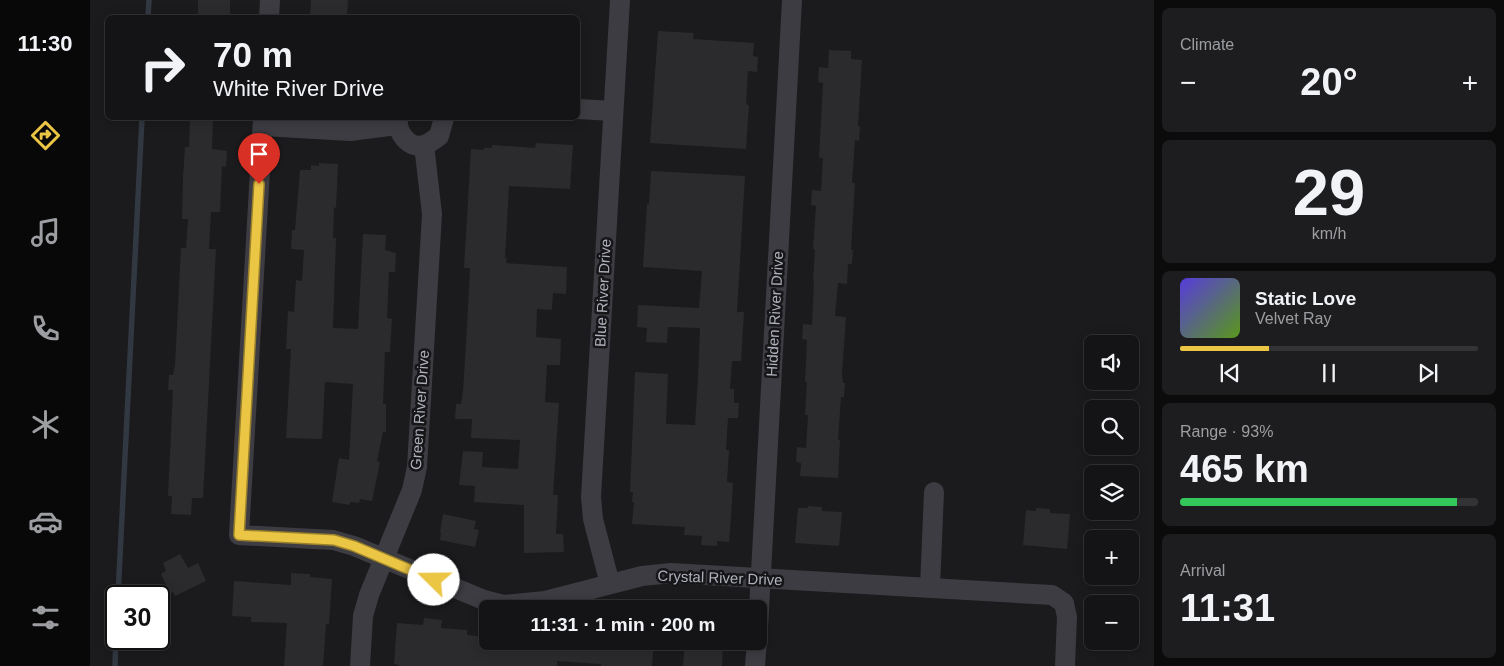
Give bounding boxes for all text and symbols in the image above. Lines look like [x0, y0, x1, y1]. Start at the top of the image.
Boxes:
text: 11:30 [17, 31, 73, 56]
icon: right [130, 35, 195, 100]
text: 70 m [213, 35, 293, 74]
text: Climate [1180, 36, 1234, 53]
text: 20° [1300, 61, 1358, 103]
text: − [1180, 67, 1196, 98]
text: + [1462, 67, 1478, 98]
text: White River Drive [213, 76, 384, 101]
icon: directions [28, 118, 63, 153]
pin [238, 133, 280, 184]
icon: arrive [245, 140, 273, 168]
text: 29 [1293, 156, 1365, 229]
icon: music [28, 215, 63, 250]
text: km/h [1312, 225, 1346, 242]
street label: Blue River Drive [591, 238, 614, 348]
street label: Hidden River Drive [763, 251, 786, 377]
text: Static Love [1255, 288, 1356, 309]
text: Velvet Ray [1255, 310, 1331, 327]
icon: phone [28, 311, 63, 346]
map controls [1084, 335, 1139, 650]
button: sound [1084, 335, 1139, 390]
street label: Green River Drive [407, 350, 432, 470]
icon: previous [1216, 359, 1244, 387]
icon: pause [1315, 359, 1343, 387]
icon: next [1414, 359, 1442, 387]
button: search [1084, 400, 1139, 455]
icon: climate [28, 407, 63, 442]
text: Range · 93% [1180, 423, 1273, 440]
text: 465 km [1180, 448, 1309, 490]
button: layers [1084, 465, 1139, 520]
icon: car [28, 504, 63, 539]
button: + [1084, 530, 1139, 585]
position arrow [407, 553, 459, 605]
text: Arrival [1180, 562, 1225, 579]
street label: Crystal River Drive [657, 567, 783, 588]
speed limit sign: 30 [105, 585, 170, 650]
text: 11:31 [1180, 587, 1275, 629]
button: − [1084, 595, 1139, 650]
icon: filters [28, 600, 63, 635]
text: 11:31 · 1 min · 200 m [531, 614, 715, 635]

